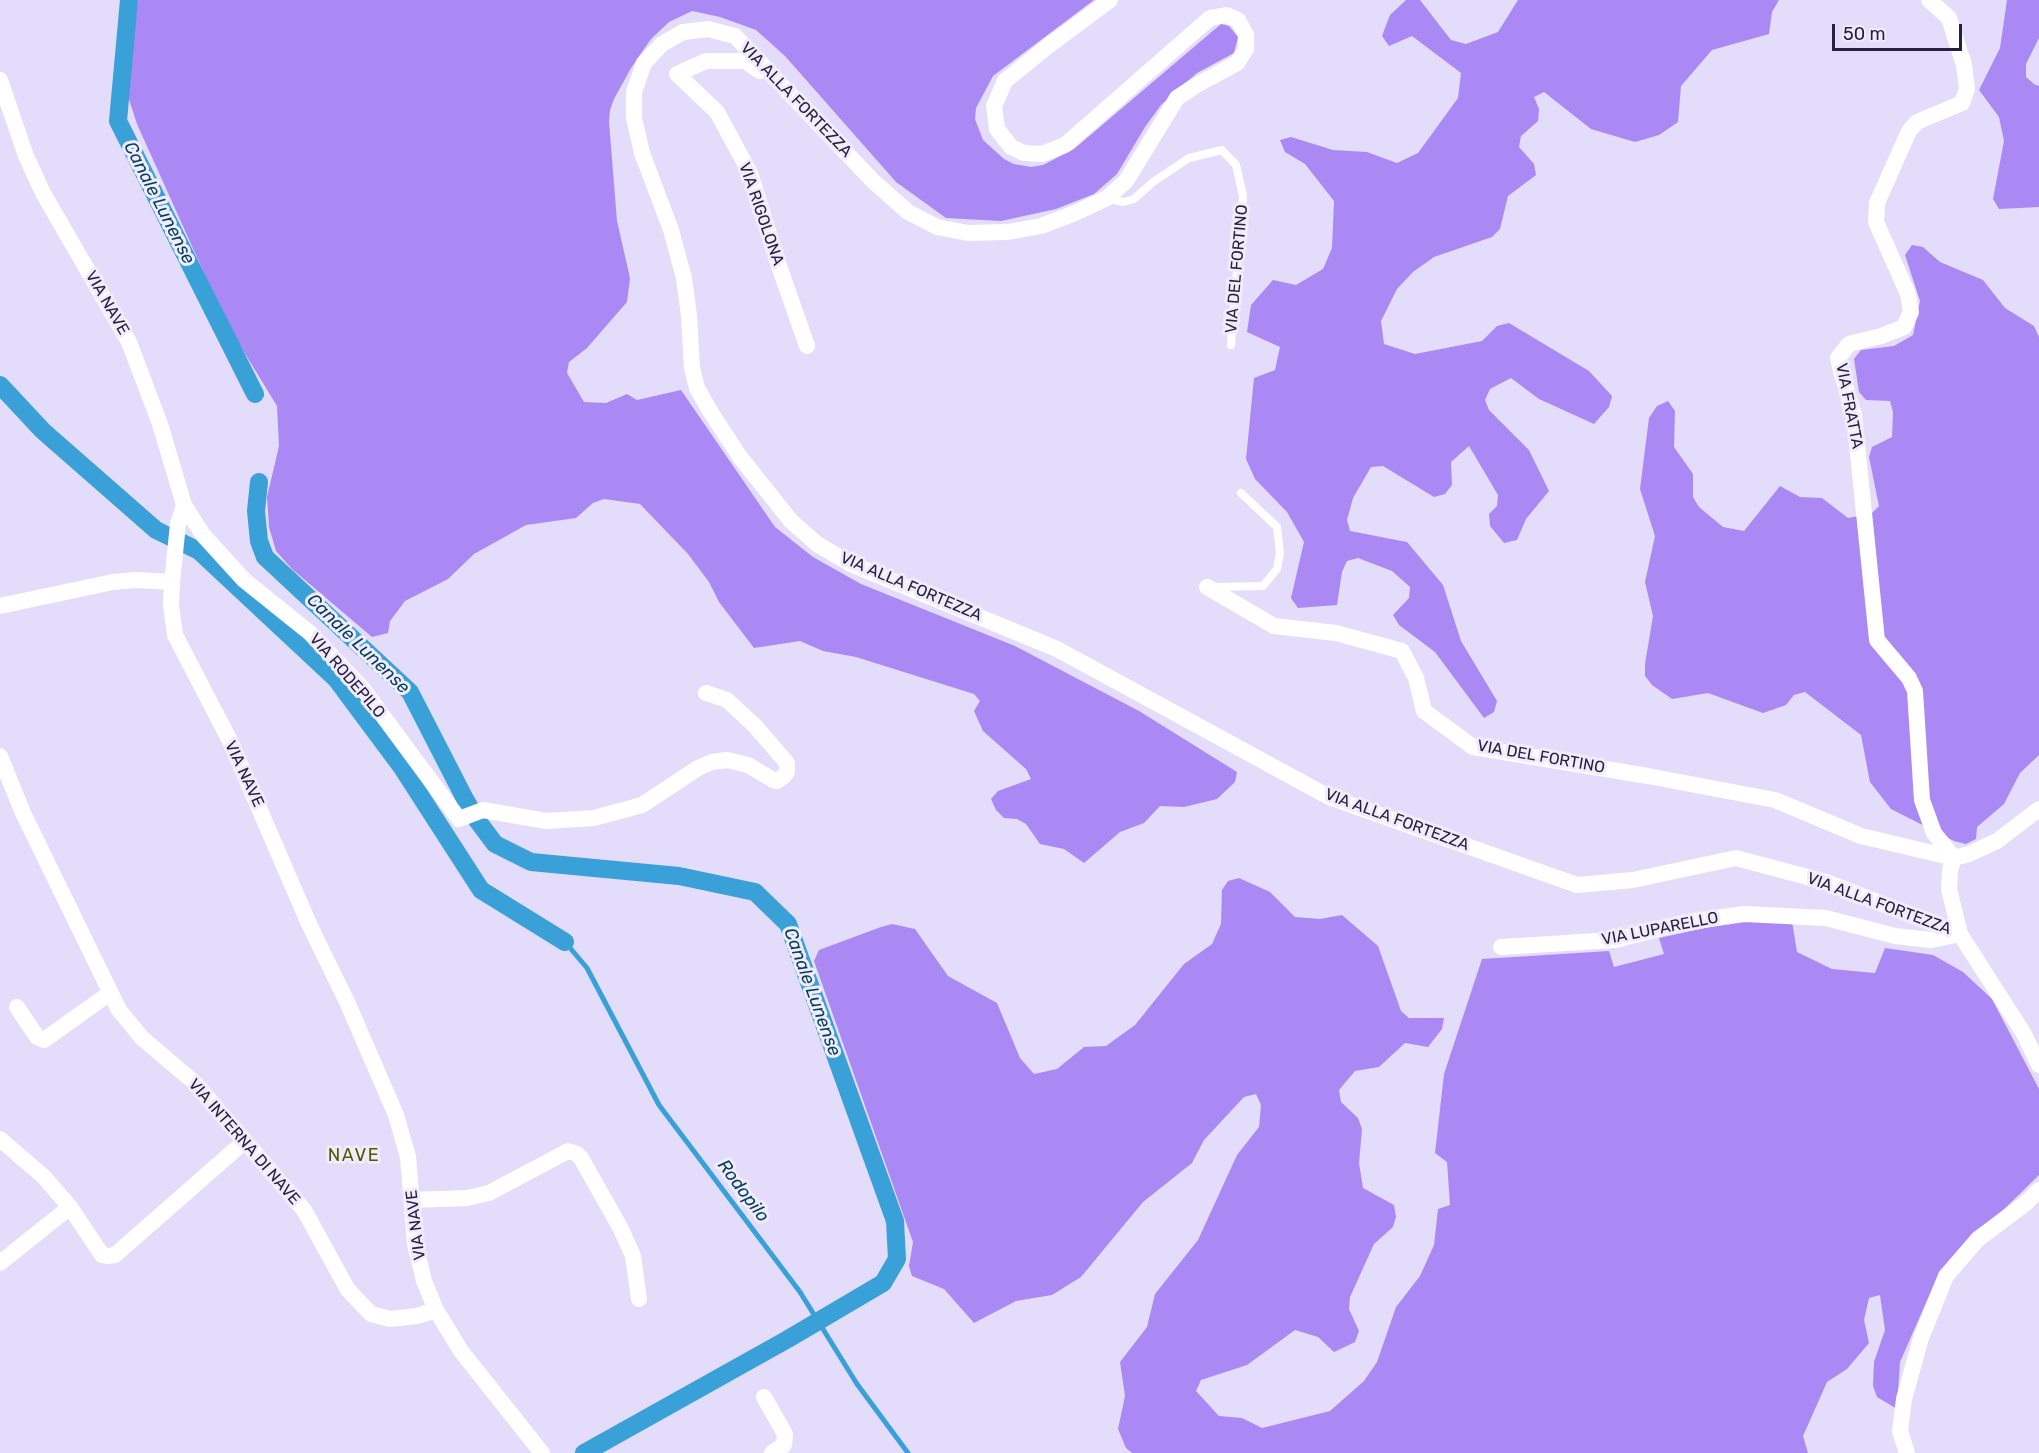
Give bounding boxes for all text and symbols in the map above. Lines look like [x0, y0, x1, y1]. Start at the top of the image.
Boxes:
scale bar [1835, 12, 1966, 50]
text: 50 m [1843, 23, 1886, 45]
street label: VIA ALLA FORTEZZA [736, 39, 856, 161]
water label: Canale Lunense [119, 138, 199, 268]
street label: VIA RIGOLONA [734, 160, 788, 268]
street label: VIA DEL FORTINO [1222, 204, 1252, 334]
street label: VIA NAVE [81, 268, 133, 338]
street label: VIA FRATTA [1831, 362, 1867, 450]
street label: VIA ALLA FORTEZZA [837, 548, 985, 626]
water label: Canale Lunense [302, 590, 414, 698]
street label: VIA RODEPILO [305, 630, 389, 722]
street label: VIA DEL FORTINO [1476, 736, 1606, 778]
street label: VIA NAVE [220, 738, 268, 810]
street label: VIA ALLA FORTEZZA [1322, 785, 1472, 855]
street label: VIA ALLA FORTEZZA [1804, 869, 1954, 939]
street label: VIA LUPARELLO [1600, 908, 1720, 950]
water label: Canale Lunense [779, 925, 845, 1059]
street label: VIA INTERNA DI NAVE [184, 1075, 304, 1209]
district label: NAVE [328, 1145, 380, 1167]
water label: Rodopilo [712, 1155, 774, 1227]
street label: VIA NAVE [402, 1189, 430, 1261]

